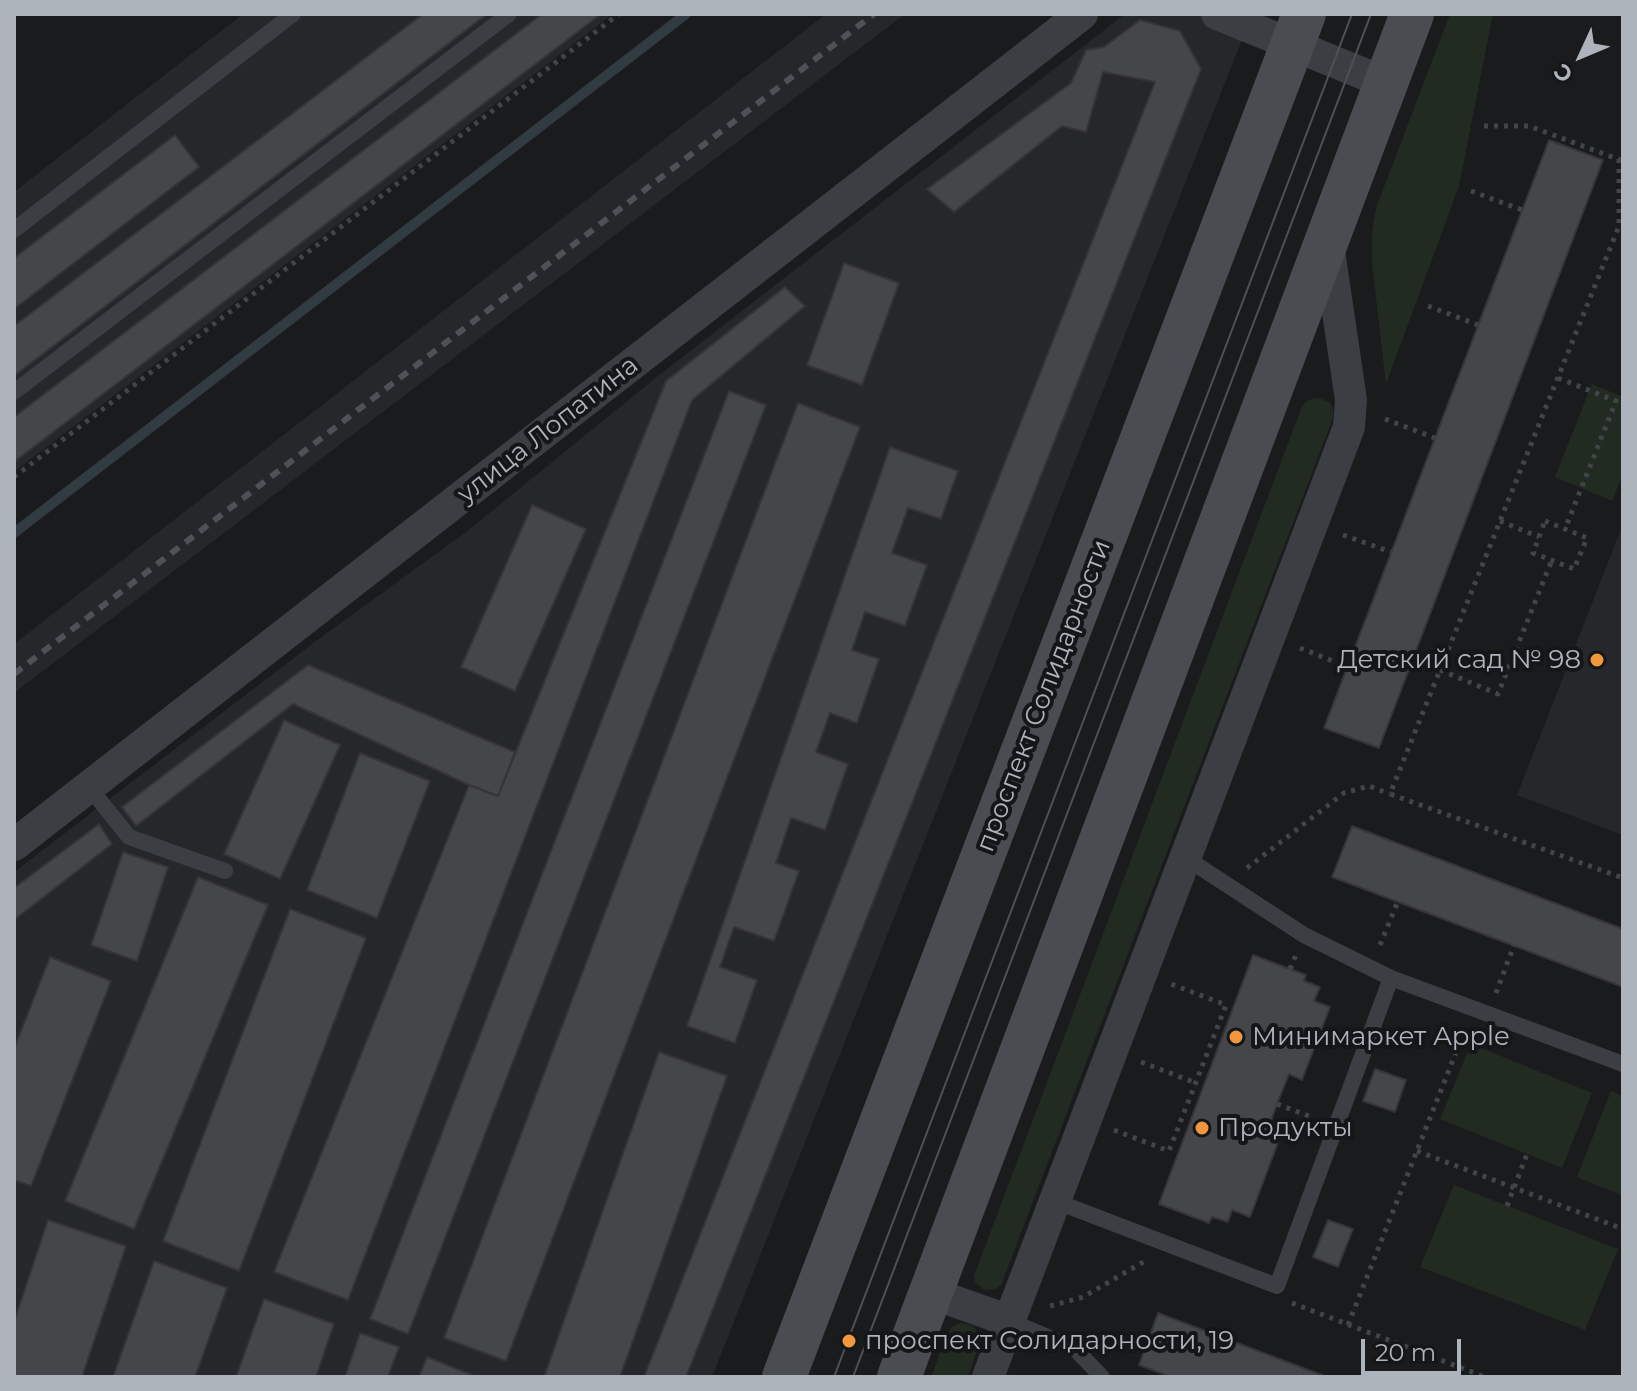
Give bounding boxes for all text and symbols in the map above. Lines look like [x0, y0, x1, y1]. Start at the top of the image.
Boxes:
north arrow [1541, 16, 1621, 96]
text: С [1548, 58, 1579, 88]
street label: улица Лопатина [452, 350, 644, 510]
street label: проспект Солидарности [970, 536, 1118, 856]
place label: Детский сад № 98 [1337, 644, 1581, 676]
marker: Детский сад № 98 [1588, 651, 1606, 669]
place label: Минимаркет Apple [1252, 1021, 1510, 1053]
marker: Минимаркет Apple [1227, 1028, 1245, 1046]
place label: Продукты [1218, 1112, 1353, 1144]
marker: Продукты [1193, 1119, 1211, 1137]
scale bar [1365, 1323, 1465, 1373]
place label: проспект Солидарности, 19 [865, 1325, 1234, 1357]
marker: проспект Солидарности, 19 [840, 1332, 858, 1350]
text: 20 m [1375, 1338, 1436, 1367]

